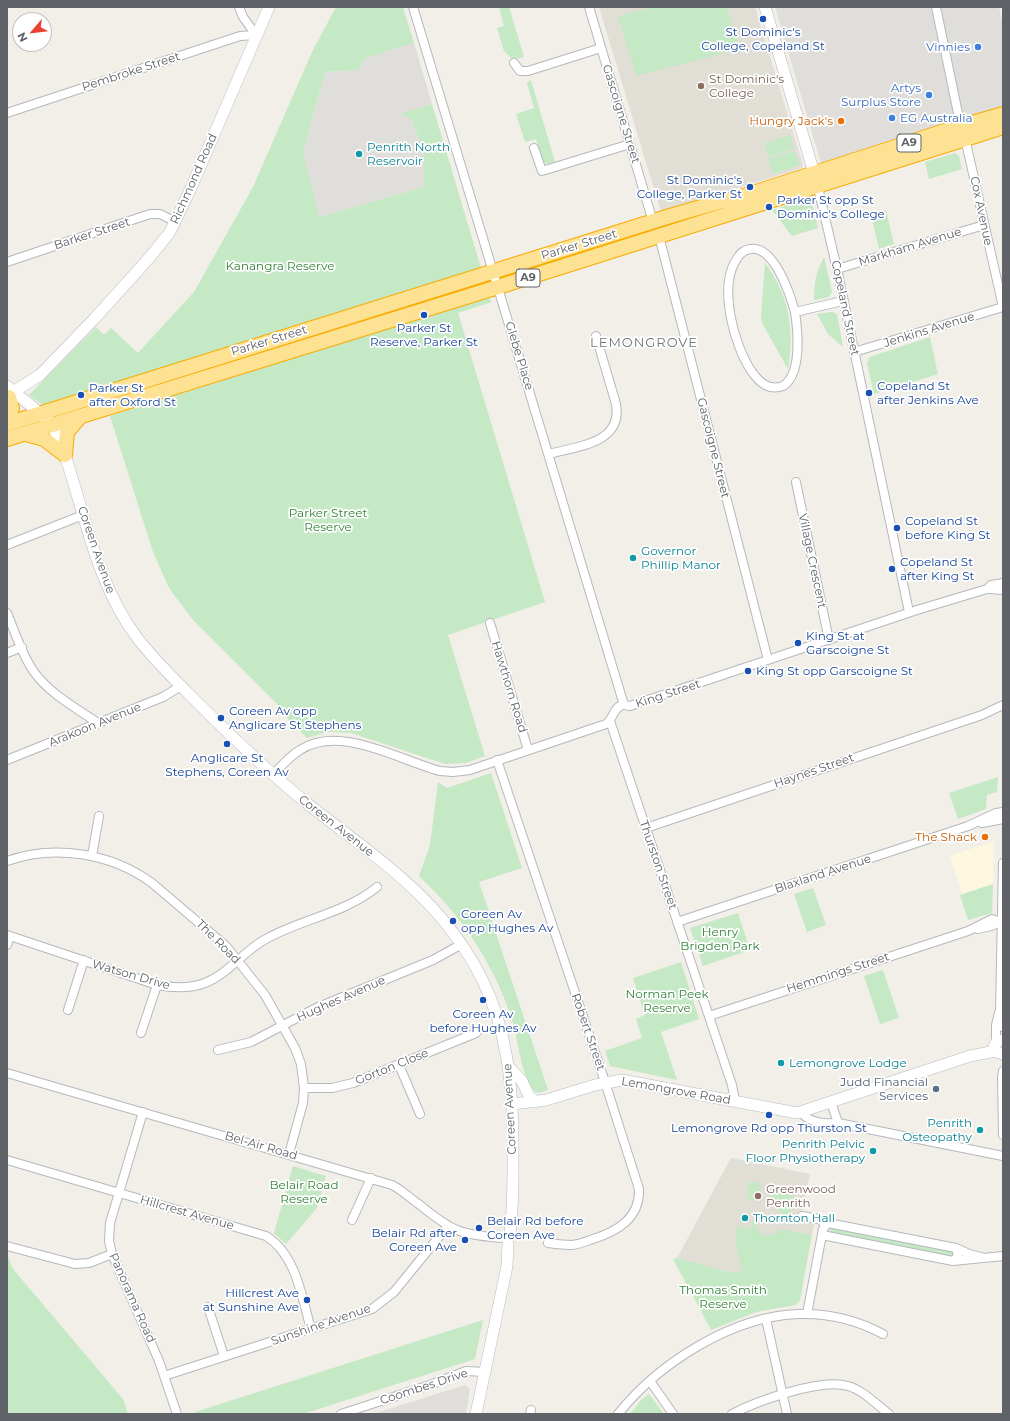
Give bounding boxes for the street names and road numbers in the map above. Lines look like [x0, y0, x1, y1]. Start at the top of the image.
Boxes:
street label: Pembroke Street [80, 49, 182, 95]
street label: Gascoigne Street [599, 63, 643, 165]
street label: Richmond Road [168, 131, 220, 227]
road number: A9 [897, 134, 921, 152]
street label: Cox Avenue [967, 175, 995, 247]
street label: Barker Street [52, 215, 132, 253]
street label: Markham Avenue [857, 225, 963, 269]
street label: Parker Street [539, 227, 619, 263]
street label: Copeland Street [828, 259, 862, 357]
road number: A9 [516, 269, 540, 287]
street label: Jenkins Avenue [882, 309, 976, 351]
street label: Glebe Place [502, 320, 536, 392]
street label: Parker Street [229, 323, 309, 359]
street label: Gascoigne Street [694, 396, 732, 500]
street label: Coreen Avenue [74, 504, 118, 596]
street label: Village Crescent [795, 512, 829, 610]
street label: Hawthorn Road [488, 639, 530, 735]
street label: King Street [634, 677, 702, 711]
street label: Arakoon Avenue [47, 700, 143, 750]
street label: Haynes Street [772, 751, 856, 791]
street label: Coreen Avenue [296, 792, 376, 860]
street label: Thurston Street [636, 818, 680, 912]
street label: Blaxland Avenue [773, 852, 873, 896]
street label: The Road [193, 917, 243, 967]
street label: Hemmings Street [785, 950, 891, 996]
street label: Watson Drive [90, 957, 172, 993]
street label: Hughes Avenue [294, 973, 388, 1025]
street label: Robert Street [568, 991, 608, 1073]
street label: Gorton Close [353, 1046, 431, 1088]
street label: Coreen Avenue [500, 1063, 520, 1155]
street label: Lemongrove Road [620, 1074, 732, 1108]
street label: Bel-Air Road [223, 1129, 299, 1163]
street label: Hillcrest Avenue [138, 1193, 236, 1233]
street label: Panorama Road [106, 1251, 158, 1345]
street label: Sunshine Avenue [269, 1301, 373, 1349]
street label: Coombes Drive [378, 1366, 470, 1408]

